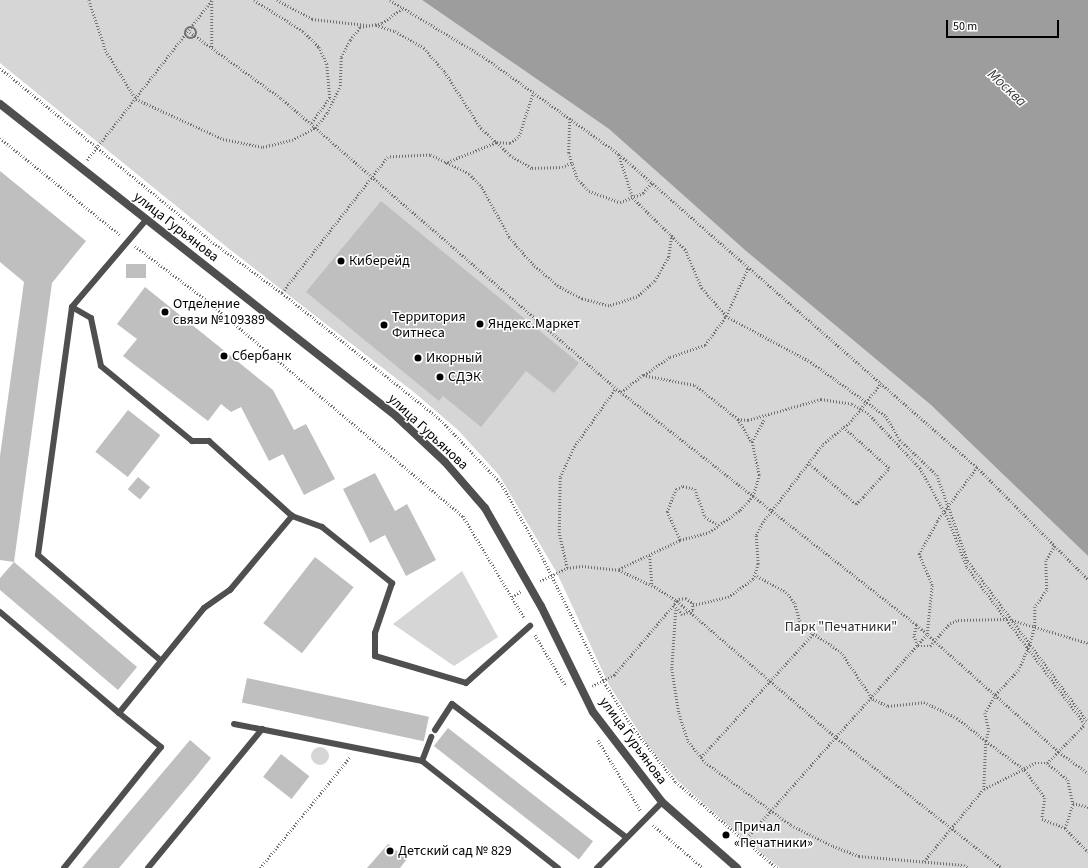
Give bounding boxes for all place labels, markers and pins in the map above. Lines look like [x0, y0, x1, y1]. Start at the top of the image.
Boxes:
place label: Киберейд [349, 253, 410, 269]
marker: Киберейд [336, 256, 346, 266]
place label: Отделение связи №109389 [173, 296, 265, 328]
marker: Отделение связи №109389 [160, 307, 170, 317]
place label: Территория Фитнеса [392, 309, 466, 342]
place label: Яндекс.Маркет [488, 316, 580, 332]
marker: Яндекс.Маркет [475, 319, 485, 329]
marker: Территория Фитнеса [379, 320, 389, 330]
place label: Сбербанк [232, 348, 291, 364]
place label: Икорный [426, 350, 482, 366]
marker: Сбербанк [219, 351, 229, 361]
marker: Икорный [413, 353, 423, 363]
place label: СДЭК [448, 369, 481, 385]
marker: СДЭК [435, 372, 445, 382]
place label: Причал «Печатники» [734, 819, 813, 852]
marker: Причал «Печатники» [721, 830, 731, 840]
place label: Детский сад № 829 [398, 843, 512, 859]
marker: Детский сад № 829 [385, 846, 395, 856]

